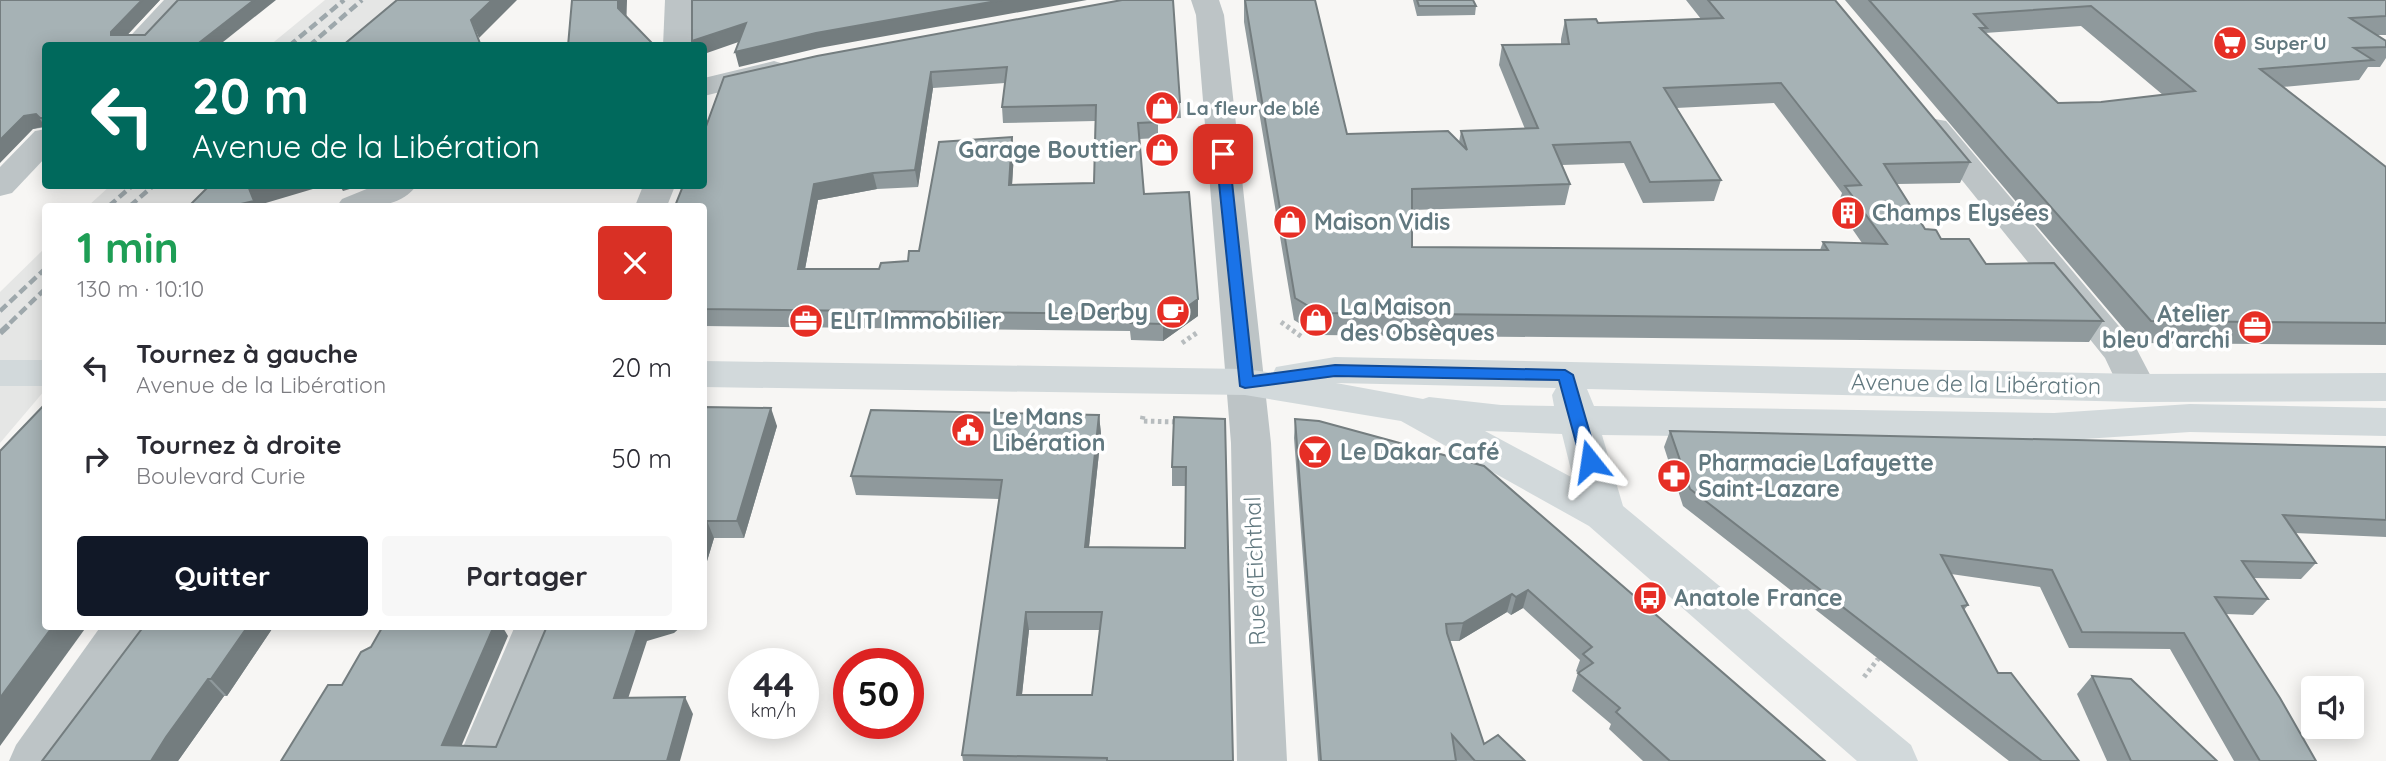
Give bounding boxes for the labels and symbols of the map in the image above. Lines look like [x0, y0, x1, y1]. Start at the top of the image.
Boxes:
supermarket icon: Super U [2211, 24, 2249, 62]
place label: Super U [2254, 31, 2327, 55]
shop icon: La fleur de blé [1143, 89, 1181, 127]
place label: La fleur de blé [1186, 96, 1320, 120]
pin [1193, 124, 1253, 184]
shop icon: Garage Bouttier [1143, 131, 1181, 169]
place label: Garage Bouttier [958, 135, 1138, 164]
building icon: Champs Elysées [1829, 194, 1867, 232]
place label: Champs Elysées [1872, 198, 2049, 227]
shop icon: Maison Vidis [1271, 203, 1309, 241]
place label: Maison Vidis [1314, 207, 1450, 236]
place label: La Maison des Obsèques [1340, 292, 1495, 347]
cafe icon: Le Derby [1154, 293, 1192, 331]
place label: Le Derby [1047, 297, 1148, 326]
place label: Atelier bleu d'archi [2102, 299, 2230, 354]
shop icon: La Maison des Obsèques [1297, 301, 1335, 339]
office icon: ELIT Immobilier [787, 302, 825, 340]
place label: ELIT Immobilier [830, 306, 1001, 335]
office icon: Atelier bleu d'archi [2236, 308, 2274, 346]
street label: Avenue de la Libération [1851, 367, 2101, 400]
place label: Le Mans Libération [992, 402, 1105, 457]
public building icon: Le Mans Libération [949, 411, 987, 449]
position arrow [1553, 424, 1627, 498]
bar icon: Le Dakar Café [1296, 433, 1334, 471]
place label: Le Dakar Café [1340, 437, 1499, 466]
place label: Pharmacie Lafayette Saint-Lazare [1698, 448, 1934, 503]
pharmacy icon: Pharmacie Lafayette Saint-Lazare [1655, 457, 1693, 495]
street label: Rue d'Eichthal [1237, 496, 1272, 646]
bus stop icon: Anatole France [1631, 579, 1669, 617]
place label: Anatole France [1674, 583, 1843, 612]
speed limit sign: 50 [833, 648, 924, 739]

